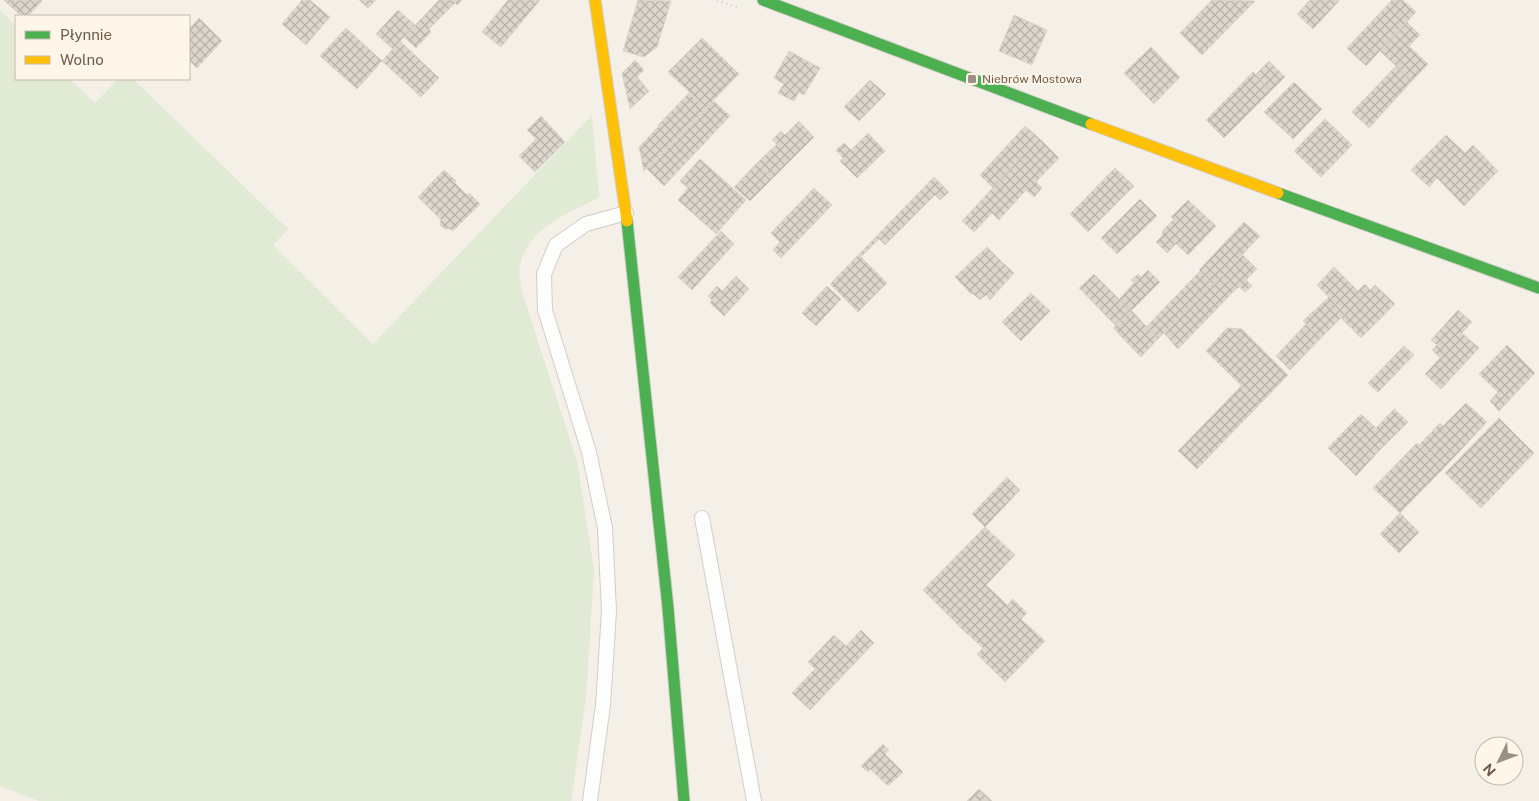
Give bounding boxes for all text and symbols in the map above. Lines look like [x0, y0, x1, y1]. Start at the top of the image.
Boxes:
legend [15, 15, 190, 80]
text: Płynnie [60, 26, 112, 43]
text: Wolno [60, 51, 104, 68]
place label: Niebrów Mostowa [982, 72, 1082, 86]
marker: Niebrów Mostowa [966, 73, 978, 85]
north arrow [1474, 736, 1524, 786]
text: N [1480, 760, 1499, 779]

